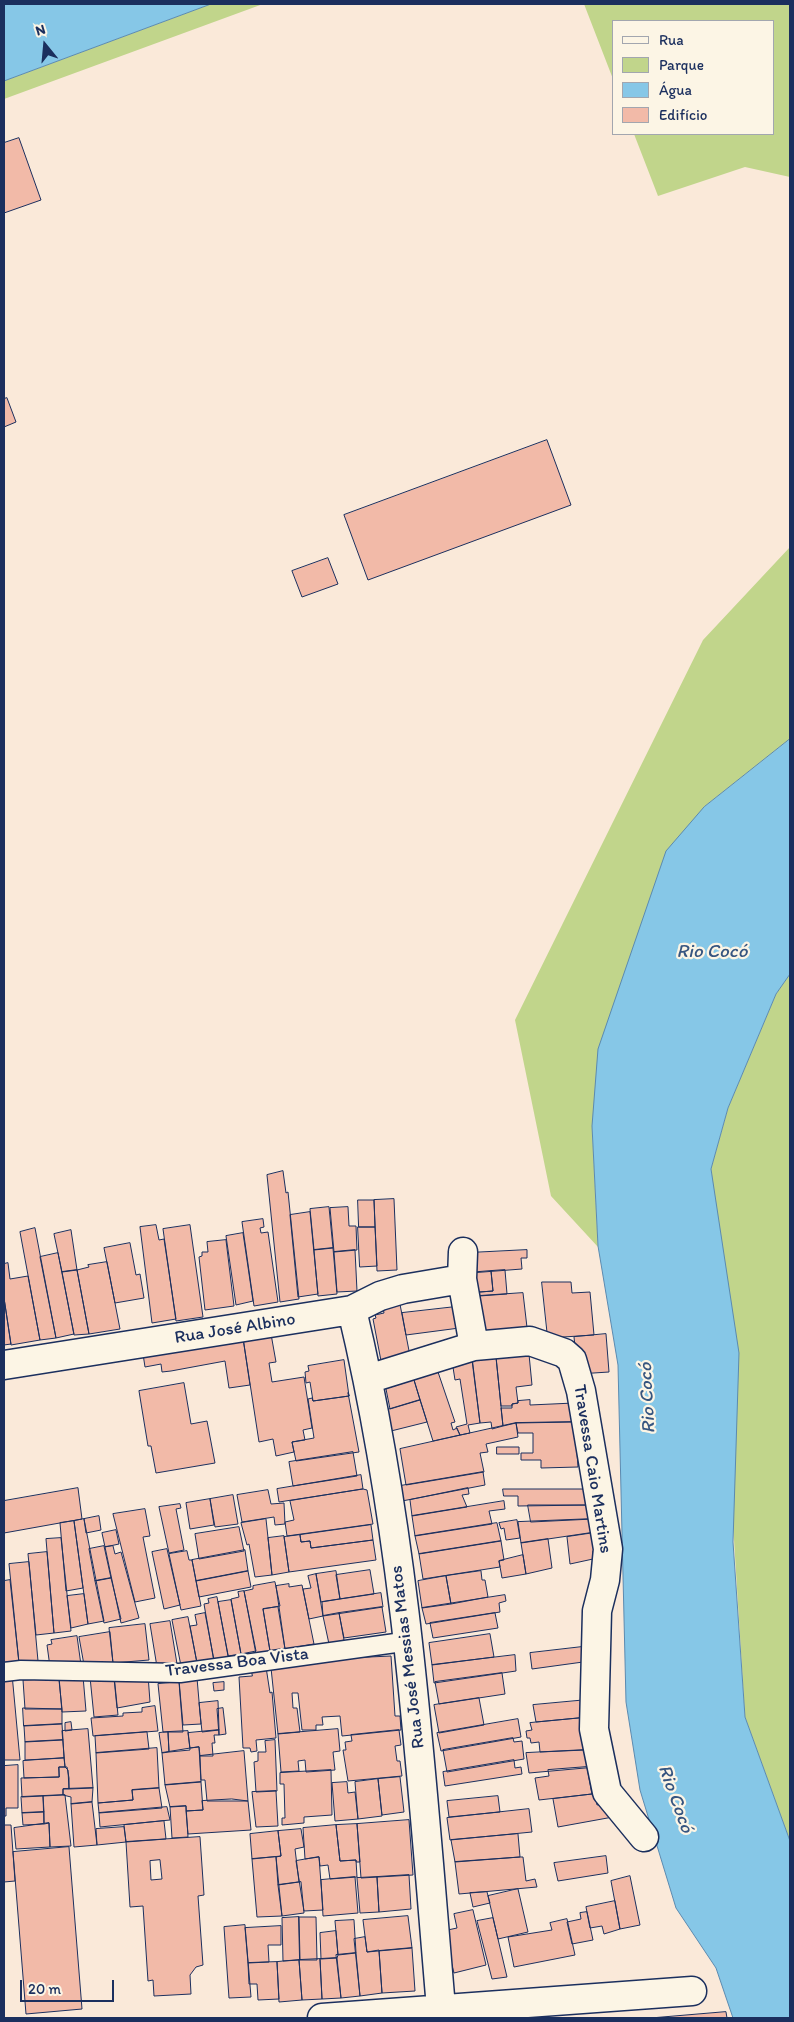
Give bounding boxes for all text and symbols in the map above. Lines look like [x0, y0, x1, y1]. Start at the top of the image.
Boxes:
north arrow [20, 20, 70, 70]
legend [612, 20, 774, 135]
text: N [33, 21, 47, 40]
text: Rua [659, 31, 684, 49]
text: Parque [659, 56, 704, 74]
text: Água [659, 81, 692, 99]
text: Edifício [659, 106, 707, 124]
water label: Rio Cocó [677, 941, 747, 963]
street label: Rua José Albino [173, 1309, 297, 1349]
water label: Rio Cocó [635, 1362, 661, 1434]
street label: Travessa Caio Martins [568, 1383, 616, 1555]
street label: Rua José Messias Matos [386, 1564, 430, 1750]
street label: Travessa Boa Vista [164, 1643, 310, 1683]
water label: Rio Cocó [652, 1762, 698, 1836]
scale bar [22, 1970, 116, 2002]
text: 20 m [28, 1980, 61, 1998]

